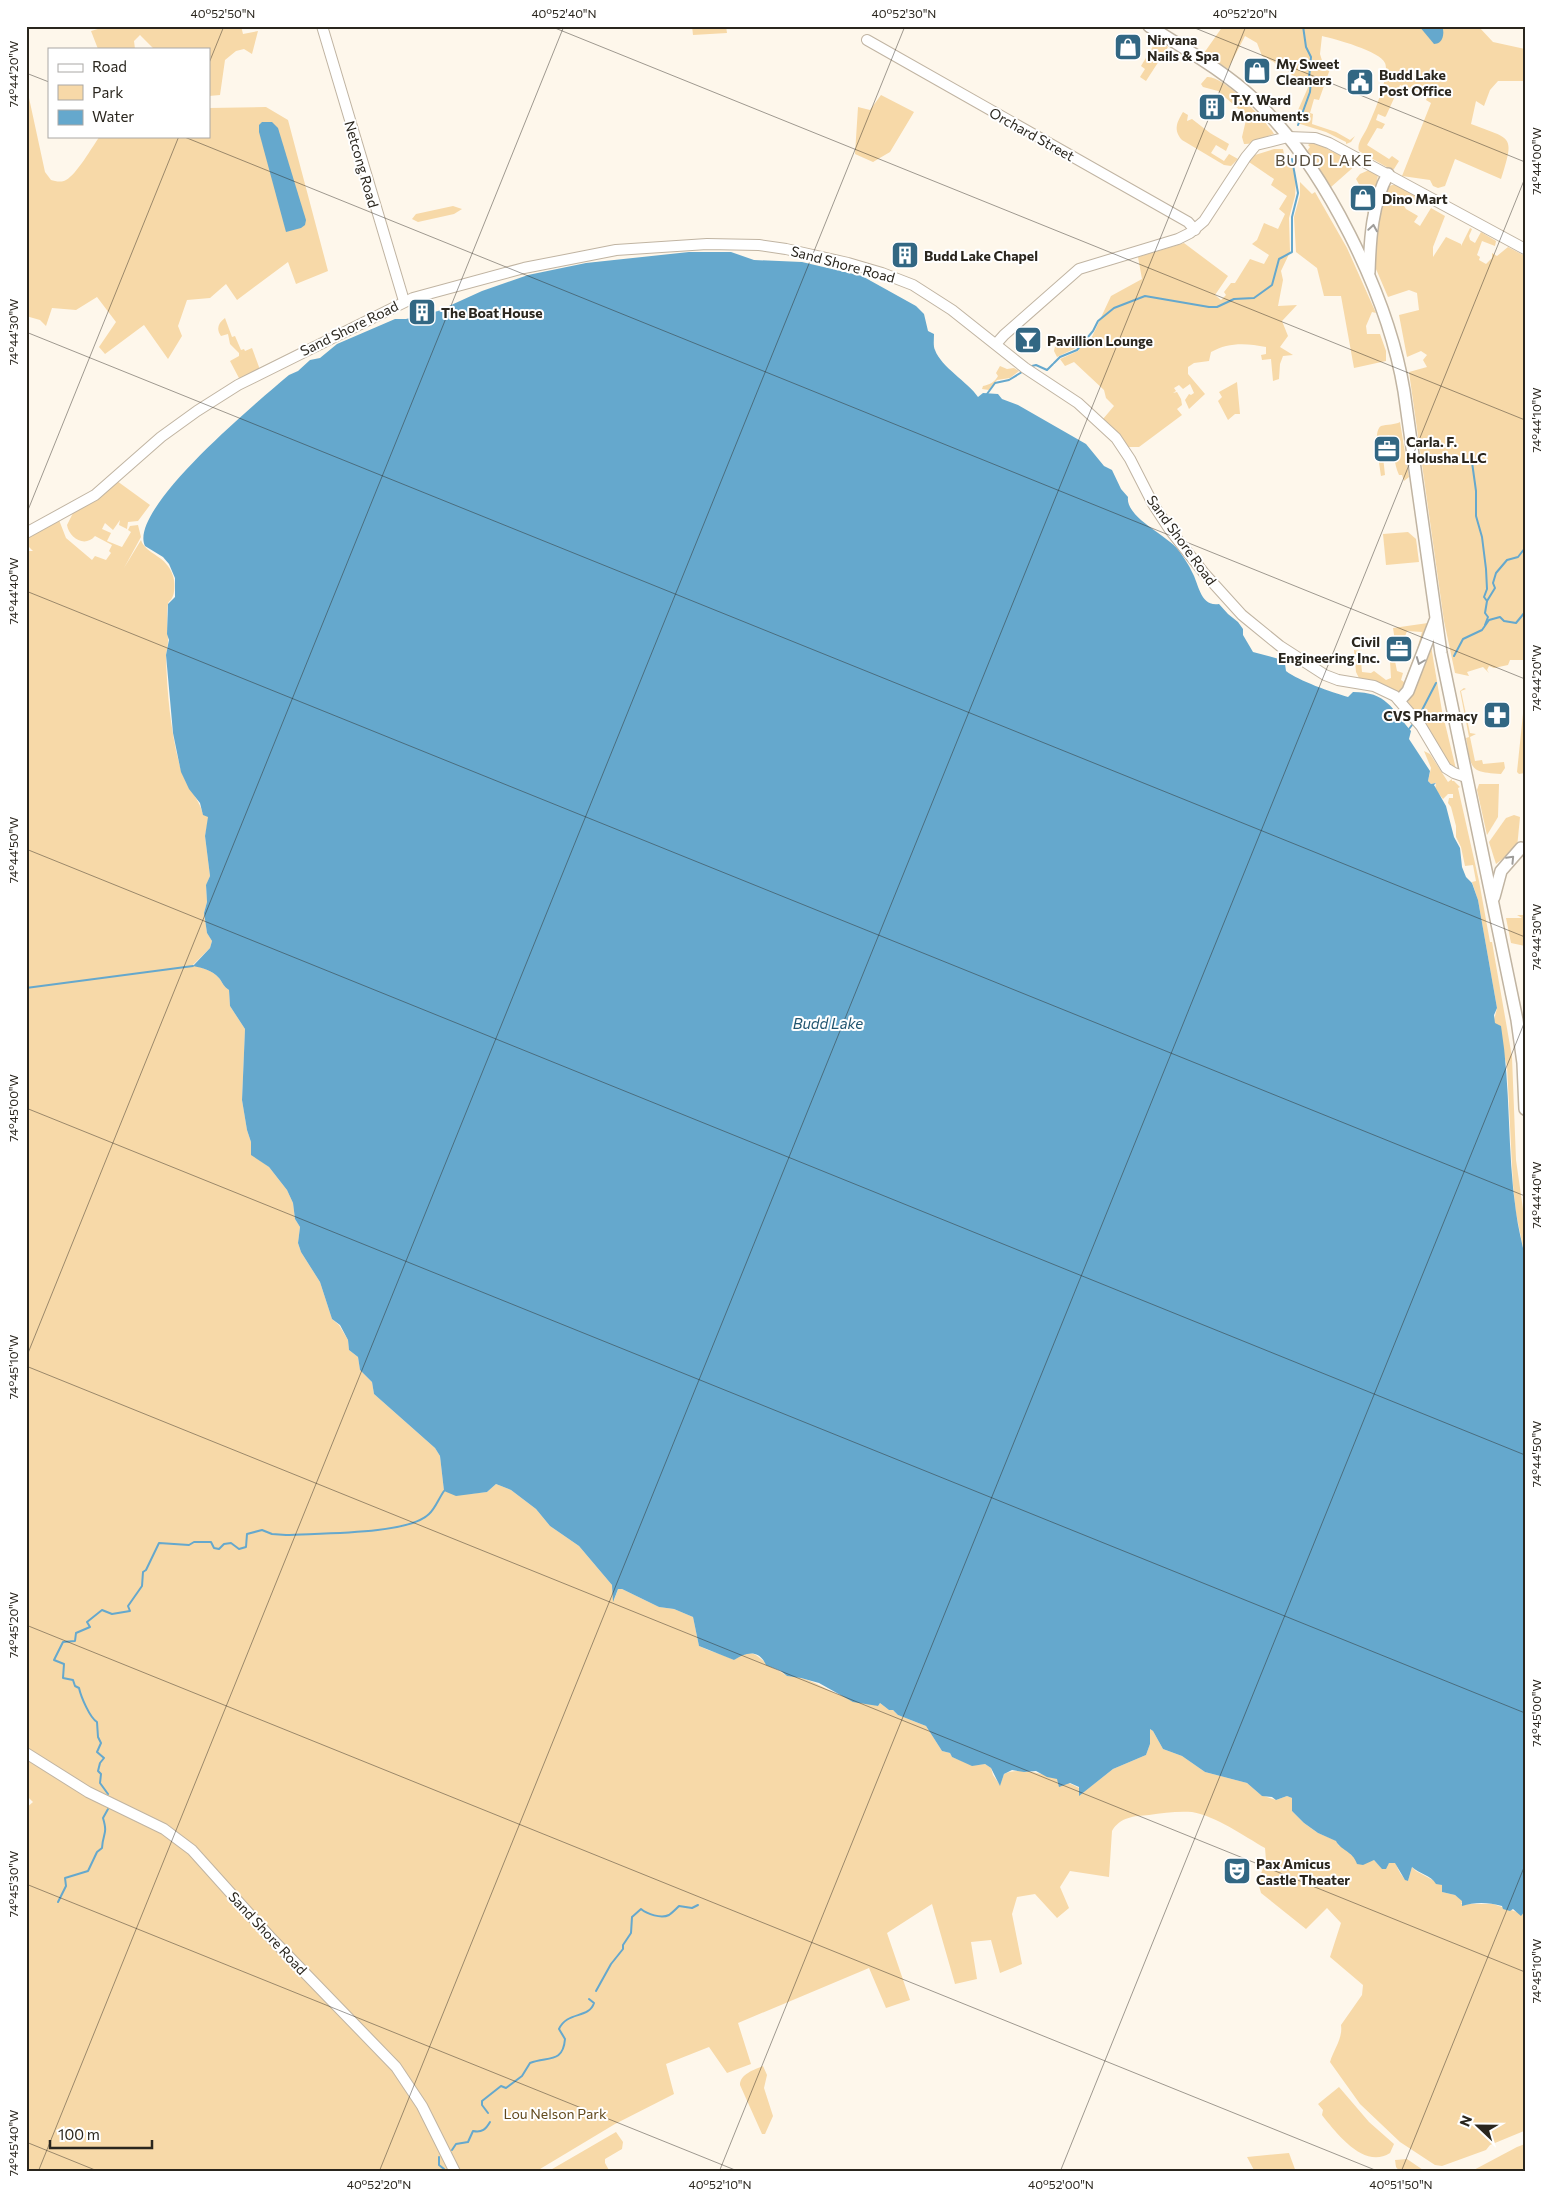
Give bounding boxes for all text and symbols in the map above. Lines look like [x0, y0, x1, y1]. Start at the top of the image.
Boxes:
text: 40°52'50"N [191, 6, 255, 20]
text: 40°52'40"N [531, 6, 597, 20]
text: 40°52'30"N [872, 6, 936, 20]
text: 40°52'20"N [1213, 6, 1277, 20]
place label: Nirvana Nails & Spa [1147, 31, 1219, 64]
shop icon: Nirvana Nails & Spa [1113, 32, 1143, 62]
text: 74°44'20"W [6, 41, 20, 107]
legend [48, 48, 210, 138]
place label: My Sweet Cleaners [1276, 55, 1339, 88]
shop icon: My Sweet Cleaners [1242, 56, 1272, 86]
text: Road [92, 57, 127, 75]
place label: Budd Lake Post Office [1379, 66, 1452, 99]
public building icon: Budd Lake Post Office [1345, 67, 1375, 97]
text: Park [92, 83, 123, 101]
place label: T.Y. Ward Monuments [1231, 91, 1309, 124]
building icon: T.Y. Ward Monuments [1197, 92, 1227, 122]
street label: Orchard Street [986, 104, 1078, 165]
text: Water [92, 107, 134, 125]
street label: Netcong Road [341, 119, 383, 209]
text: 74°44'00"W [1529, 127, 1543, 195]
district label: BUDD LAKE [1275, 150, 1373, 169]
shop icon: Dino Mart [1348, 183, 1378, 213]
place label: Dino Mart [1382, 190, 1448, 207]
one-way arrow [1367, 224, 1378, 232]
building icon: Budd Lake Chapel [890, 240, 920, 270]
street label: Sand Shore Road [789, 242, 897, 286]
place label: Budd Lake Chapel [924, 247, 1038, 264]
street label: Sand Shore Road [297, 297, 401, 359]
building icon: The Boat House [407, 297, 437, 327]
text: 74°44'30"W [6, 299, 20, 365]
place label: The Boat House [441, 304, 543, 321]
bar icon: Pavillion Lounge [1013, 325, 1043, 355]
place label: Pavillion Lounge [1047, 332, 1153, 349]
text: 74°44'10"W [1529, 388, 1543, 452]
place label: Carla. F. Holusha LLC [1406, 433, 1487, 466]
office icon: Carla. F. Holusha LLC [1372, 434, 1402, 464]
street label: Sand Shore Road [1144, 492, 1220, 588]
text: 74°44'40"W [6, 558, 20, 625]
place label: Civil Engineering Inc. [1278, 633, 1380, 666]
office icon: Civil Engineering Inc. [1384, 634, 1414, 664]
text: 74°44'20"W [1529, 645, 1543, 711]
one-way arrow [1415, 656, 1425, 664]
pharmacy icon: CVS Pharmacy [1482, 700, 1512, 730]
place label: CVS Pharmacy [1383, 707, 1478, 724]
text: 74°44'50"W [6, 817, 20, 883]
one-way arrow [1505, 856, 1514, 865]
text: 74°44'30"W [1529, 904, 1543, 970]
water label: Budd Lake [793, 1014, 863, 1032]
text: 74°45'00"W [6, 1074, 20, 1142]
text: 74°44'40"W [1529, 1162, 1543, 1229]
text: 74°45'10"W [6, 1335, 20, 1399]
text: 74°44'50"W [1529, 1421, 1543, 1487]
text: 74°45'20"W [6, 1592, 20, 1658]
text: 74°45'00"W [1529, 1679, 1543, 1747]
text: 74°45'30"W [6, 1851, 20, 1917]
place label: Pax Amicus Castle Theater [1256, 1855, 1350, 1888]
theatre icon: Pax Amicus Castle Theater [1222, 1856, 1252, 1886]
street label: Sand Shore Road [225, 1888, 311, 1978]
text: 74°45'10"W [1529, 1939, 1543, 2003]
north arrow [1454, 2100, 1504, 2150]
park label: Lou Nelson Park [503, 2105, 607, 2122]
text: 74°45'40"W [6, 2110, 20, 2176]
text: N [1456, 2113, 1475, 2129]
scale bar [50, 2118, 152, 2150]
text: 100 m [58, 2125, 100, 2143]
text: 40°52'20"N [347, 2177, 411, 2191]
text: 40°52'10"N [688, 2177, 752, 2191]
text: 40°52'00"N [1028, 2177, 1094, 2191]
text: 40°51'50"N [1369, 2177, 1433, 2191]

